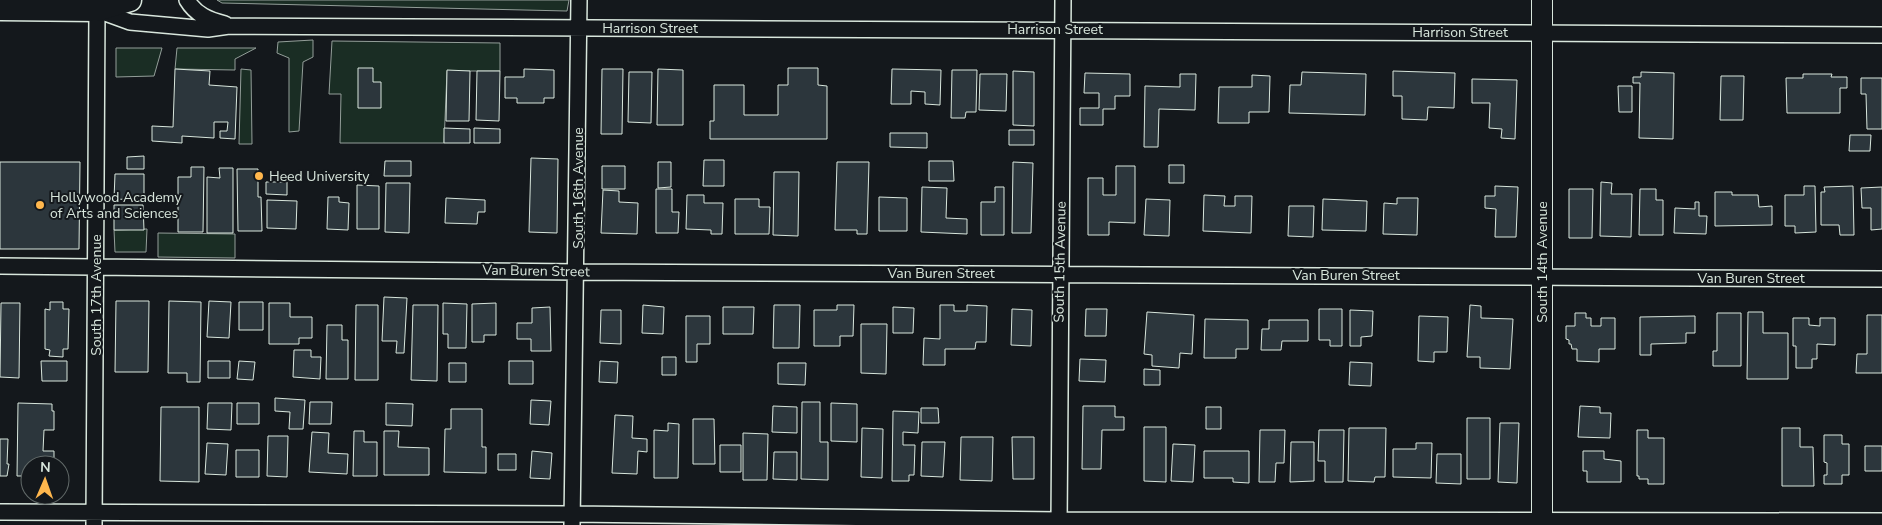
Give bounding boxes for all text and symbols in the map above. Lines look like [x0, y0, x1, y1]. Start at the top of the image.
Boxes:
street label: Harrison Street [602, 19, 698, 38]
street label: Harrison Street [1007, 20, 1103, 39]
street label: Harrison Street [1412, 23, 1508, 42]
street label: South 16th Avenue [569, 127, 588, 249]
place label: Heed University [269, 167, 370, 186]
marker: Heed University [253, 170, 265, 182]
place label: Hollywood Academy of Arts and Sciences [50, 188, 183, 223]
marker: Hollywood Academy of Arts and Sciences [34, 199, 46, 211]
street label: South 15th Avenue [1049, 201, 1071, 323]
street label: South 14th Avenue [1533, 201, 1552, 323]
street label: South 17th Avenue [87, 234, 106, 356]
street label: Van Buren Street [481, 261, 590, 281]
street label: Van Buren Street [886, 264, 995, 283]
street label: Van Buren Street [1291, 266, 1400, 285]
street label: Van Buren Street [1696, 269, 1805, 288]
north arrow [20, 455, 70, 505]
text: N [40, 458, 51, 477]

